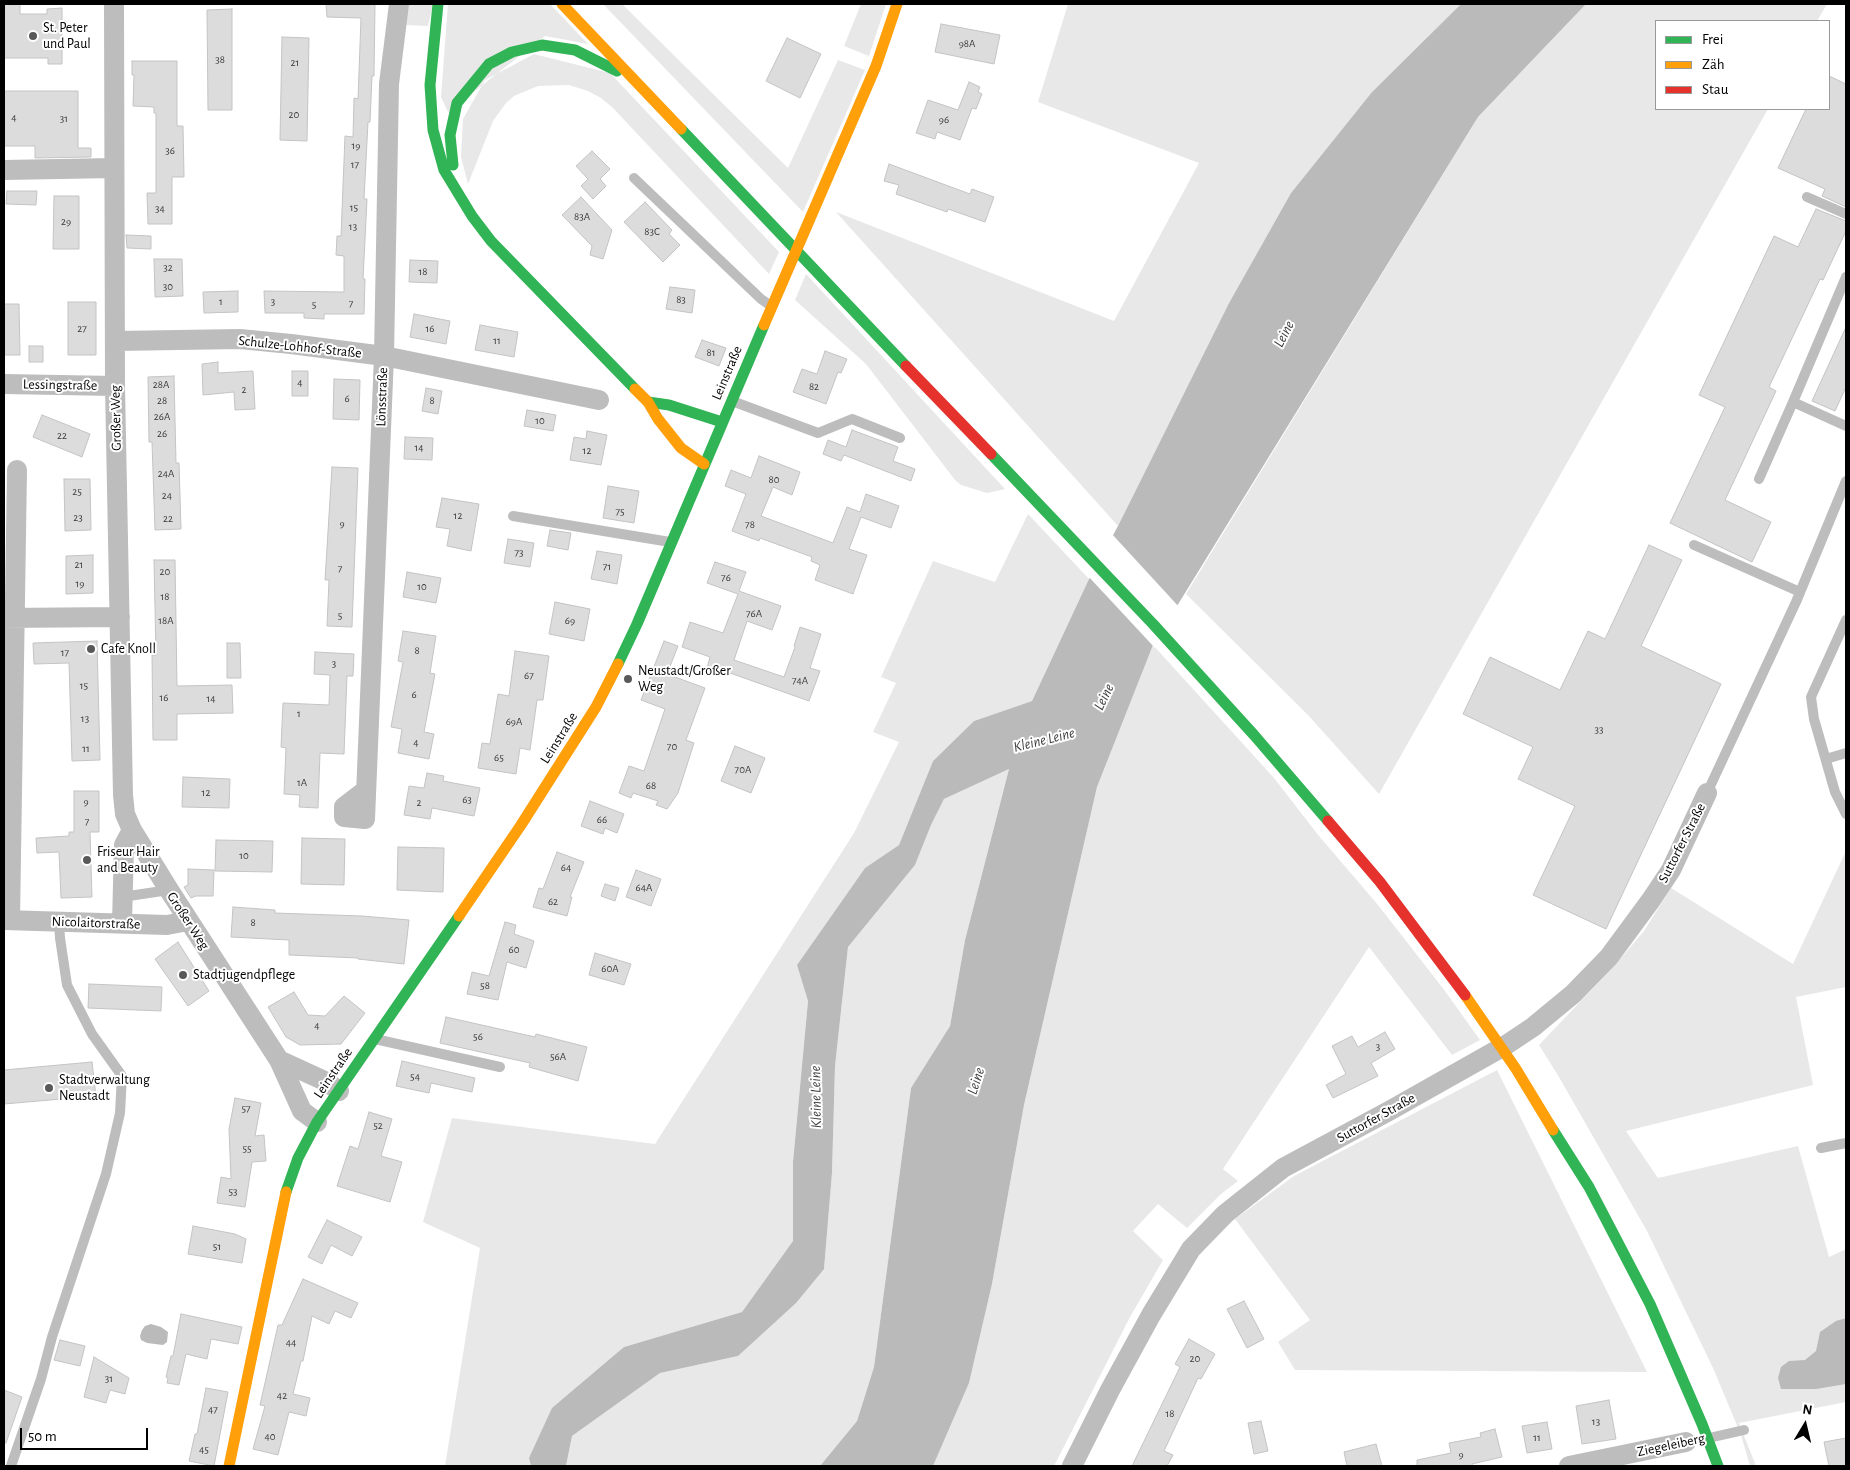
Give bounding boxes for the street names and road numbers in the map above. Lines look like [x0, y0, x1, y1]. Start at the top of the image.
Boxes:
street label: Schulze-Lohhof-Straße [238, 332, 362, 362]
street label: Leinstraße [708, 343, 746, 403]
street label: Lönsstraße [373, 367, 391, 427]
street label: Lessingstraße [23, 376, 97, 394]
street label: Großer Weg [107, 385, 125, 451]
street label: Leinstraße [537, 709, 581, 767]
street label: Suttorfer Straße [1655, 800, 1709, 886]
street label: Großer Weg [163, 889, 213, 953]
street label: Nicolaitorstraße [51, 913, 141, 933]
street label: Leinstraße [310, 1045, 356, 1101]
street label: Suttorfer Straße [1334, 1090, 1418, 1146]
street label: Ziegeleiberg [1636, 1430, 1706, 1460]

